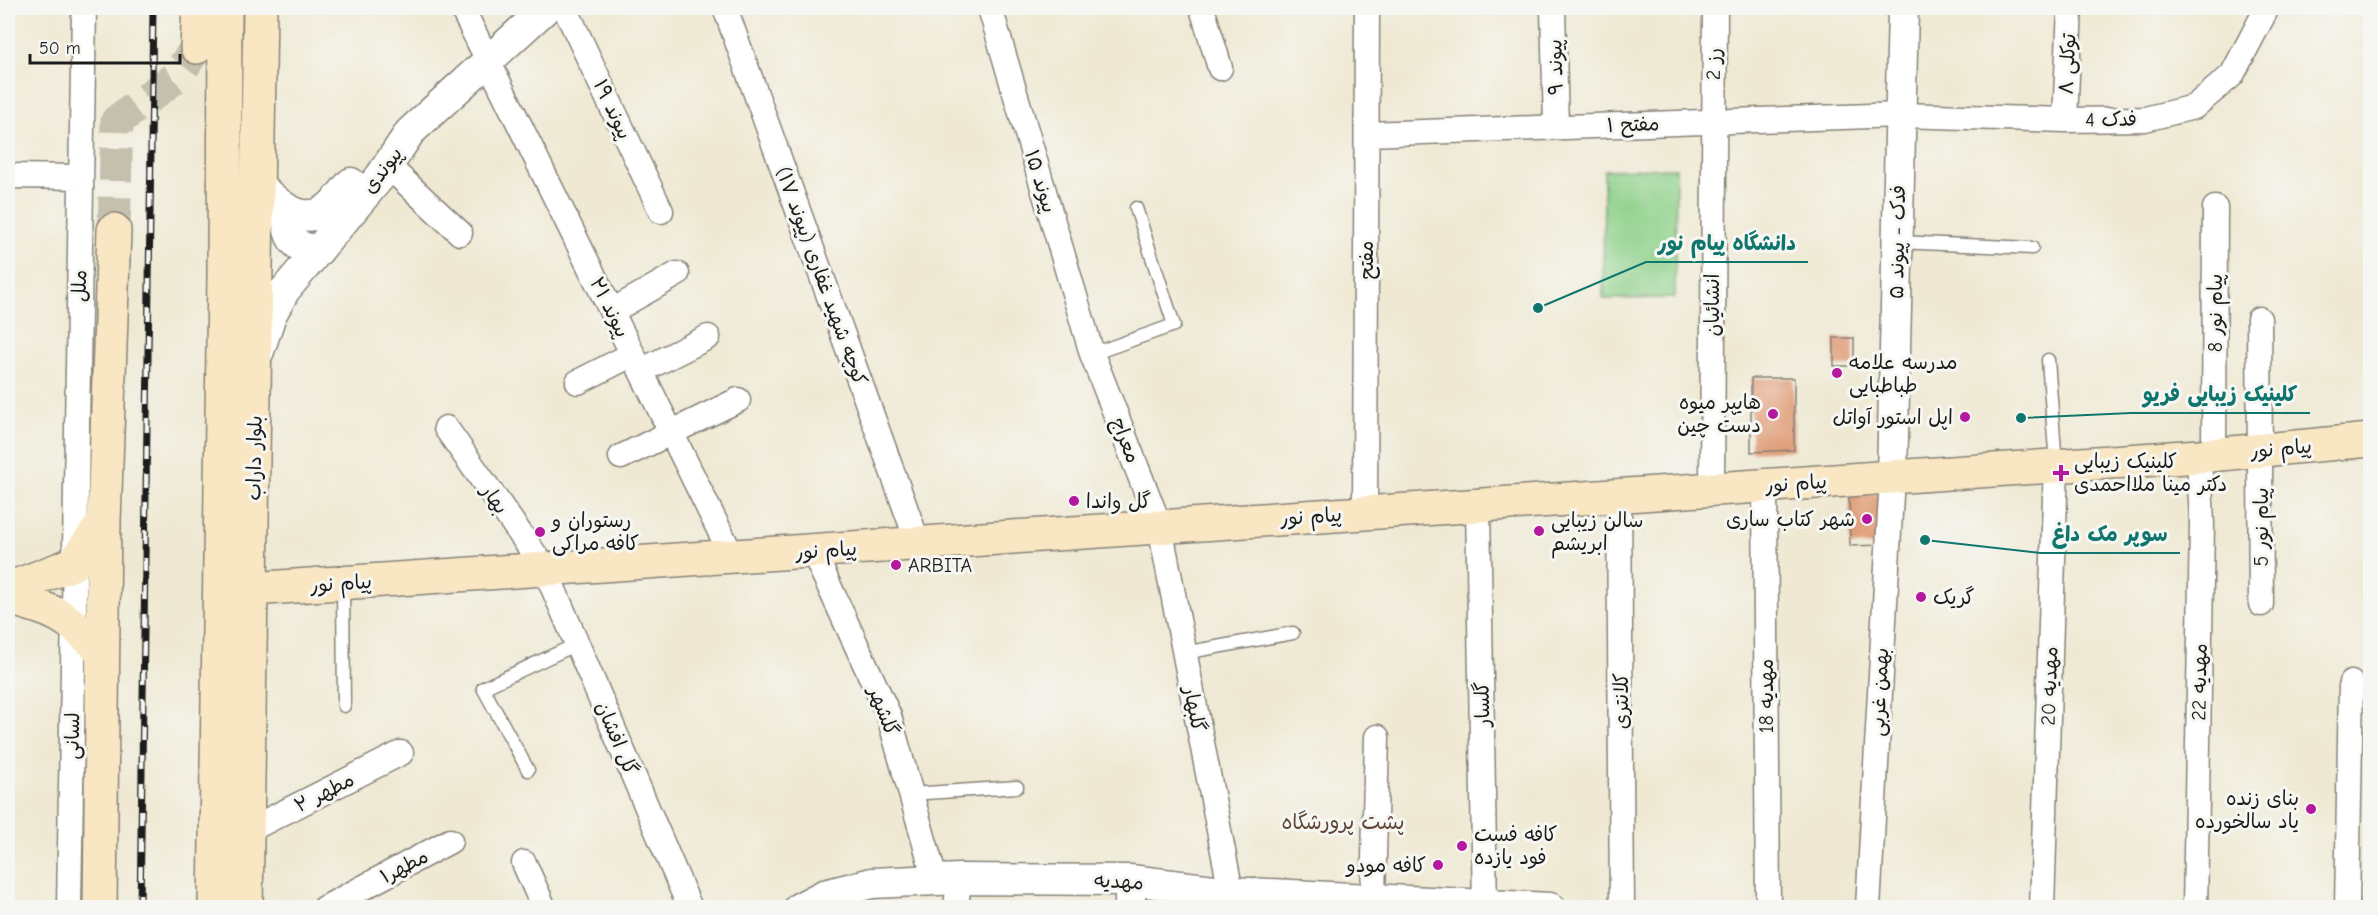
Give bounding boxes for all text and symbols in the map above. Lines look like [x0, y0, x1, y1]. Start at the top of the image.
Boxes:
scale bar [30, 27, 180, 65]
street label: توکلی ۸ [2054, 32, 2082, 95]
text: 50 m [39, 38, 81, 59]
street label: پیوند ۹ [1544, 39, 1568, 95]
street label: رز 2 [1702, 48, 1725, 80]
street label: پیوند ۱۹ [588, 76, 636, 143]
street label: فدک 4 [2085, 108, 2137, 131]
street label: مفتح ۱ [1606, 112, 1660, 139]
street label: پیوندی [358, 143, 408, 199]
street label: پیوند ۱۵ [1019, 147, 1061, 216]
street label: کوچه شهید غفاری (پیوند ۱۷) [770, 164, 872, 389]
street label: فدک - پیوند ۵ [1885, 185, 1911, 299]
callout: دانشگاه پیام نور [1646, 223, 1808, 262]
text: دانشگاه پیام نور [1656, 230, 1796, 259]
street label: مفتح [1355, 241, 1380, 279]
street label: ملل [68, 270, 91, 302]
street label: پیوند ۲۱ [584, 273, 634, 342]
street label: انشائیان [1701, 274, 1724, 336]
street label: پیام نور 8 [2204, 274, 2230, 352]
place label: مدرسه علامه طباطبایی [1849, 351, 1958, 398]
marker: مدرسه علامه طباطبایی [1830, 366, 1844, 380]
callout: کلینیک زیبایی فریو [2131, 374, 2310, 413]
text: کلینیک زیبایی فریو [2142, 382, 2298, 408]
place label: هایپر میوه دست چین [1677, 391, 1761, 438]
place label: اپل استور آواتل [1833, 406, 1953, 430]
marker: هایپر میوه دست چین [1766, 407, 1780, 421]
marker: اپل استور آواتل [1958, 410, 1972, 424]
street label: معراج [1105, 414, 1145, 467]
street label: بلوار داراب [242, 415, 267, 501]
street label: پیام نور [2248, 434, 2313, 466]
place label: کلینیک زیبایی دکتر مینا ملااحمدی [2074, 450, 2227, 496]
marker: کلینیک زیبایی دکتر مینا ملااحمدی [2052, 464, 2070, 482]
street label: پیام نور [1763, 470, 1828, 500]
street label: بهار [475, 479, 513, 518]
street label: پیام نور 5 [2250, 487, 2276, 567]
place label: گل واندا [1086, 490, 1151, 514]
marker: گل واندا [1067, 494, 1081, 508]
street label: پیام نور [1278, 503, 1343, 533]
place label: شهر کتاب ساری [1726, 508, 1855, 531]
place label: رستوران و کافه مراکی [550, 509, 639, 556]
place label: سالن زیبایی ابریشم [1551, 509, 1644, 559]
marker: شهر کتاب ساری [1860, 512, 1874, 526]
callout: سوپر مک داغ [2040, 514, 2180, 553]
text: سوپر مک داغ [2052, 522, 2168, 549]
marker: سالن زیبایی ابریشم [1532, 524, 1546, 538]
marker: رستوران و کافه مراکی [533, 525, 547, 539]
street label: پیام نور [793, 537, 858, 567]
place label: ARBITA [908, 554, 972, 577]
marker: ARBITA [889, 558, 903, 572]
street label: پیام نور [308, 570, 373, 600]
place label: گریک [1933, 586, 1975, 609]
marker: گریک [1914, 590, 1928, 604]
street label: مهدیه 22 [2187, 643, 2212, 721]
street label: مهدیه 20 [2037, 646, 2062, 726]
street label: بهمن غربی [1866, 647, 1894, 737]
street label: مهدیه 18 [1755, 659, 1778, 733]
street label: کلانتری [1610, 673, 1633, 729]
street label: گلشهر [863, 681, 903, 739]
street label: گلسار [1471, 682, 1494, 728]
street label: گلبهار [1178, 683, 1210, 734]
street label: گل افشان [591, 698, 642, 778]
street label: لسانی [61, 712, 85, 760]
street label: مطهر ۲ [291, 768, 358, 817]
place label: بنای زنده یاد سالخورده [2195, 787, 2299, 835]
marker: بنای زنده یاد سالخورده [2304, 802, 2318, 816]
district label: پشت پرورشگاه [1281, 810, 1405, 835]
place label: کافه فست فود یازده [1474, 823, 1557, 869]
marker: کافه فست فود یازده [1455, 839, 1469, 853]
street label: مطهر۱ [376, 844, 432, 889]
place label: کافه مودو [1345, 854, 1426, 877]
marker: کافه مودو [1431, 858, 1445, 872]
street label: مهدیه [1094, 869, 1144, 894]

